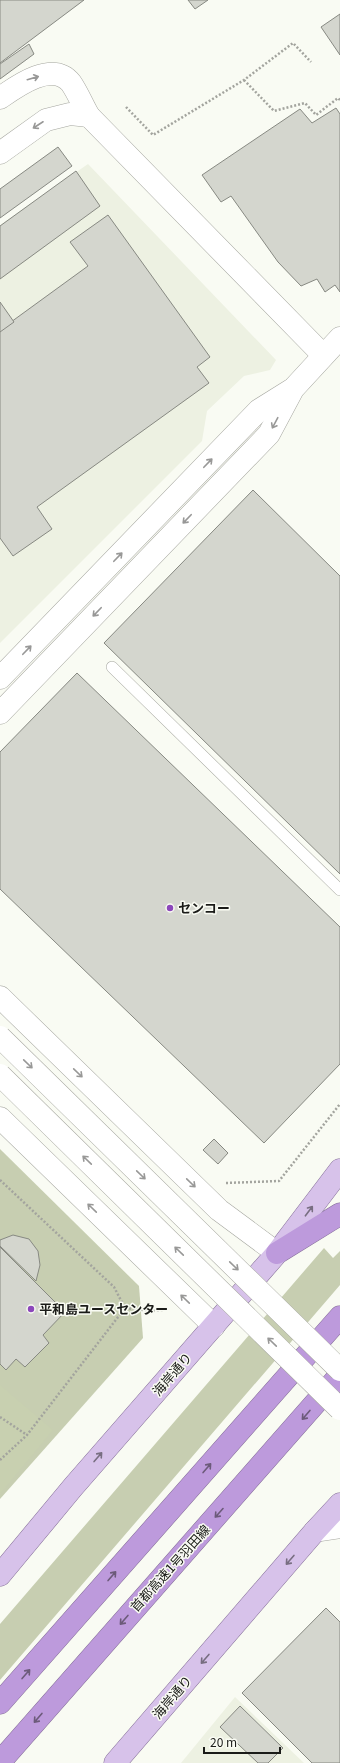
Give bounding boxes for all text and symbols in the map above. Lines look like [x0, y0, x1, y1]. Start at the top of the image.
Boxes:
one-way arrow [26, 74, 39, 81]
one-way arrow [33, 121, 44, 129]
one-way arrow [271, 417, 278, 429]
one-way arrow [203, 458, 213, 468]
one-way arrow [183, 514, 192, 524]
one-way arrow [113, 552, 122, 562]
one-way arrow [92, 607, 102, 617]
one-way arrow [22, 645, 32, 655]
place label: センコー [178, 898, 230, 917]
marker: センコー [165, 903, 175, 913]
one-way arrow [23, 1059, 33, 1069]
one-way arrow [73, 1068, 83, 1078]
one-way arrow [82, 1155, 92, 1165]
one-way arrow [136, 1170, 146, 1179]
one-way arrow [186, 1178, 196, 1188]
one-way arrow [87, 1203, 97, 1213]
one-way arrow [305, 1205, 313, 1216]
one-way arrow [174, 1246, 184, 1256]
one-way arrow [229, 1261, 239, 1270]
one-way arrow [180, 1294, 190, 1304]
place label: 平和島ユースセンター [39, 1299, 168, 1318]
marker: 平和島ユースセンター [26, 1304, 36, 1314]
one-way arrow [267, 1337, 277, 1347]
street label: 海岸通り [147, 1348, 196, 1400]
one-way arrow [301, 1410, 310, 1420]
one-way arrow [94, 1452, 103, 1463]
one-way arrow [202, 1463, 211, 1474]
one-way arrow [215, 1507, 224, 1518]
street label: 首都高速1号羽田線 [125, 1520, 214, 1615]
one-way arrow [285, 1555, 294, 1565]
one-way arrow [107, 1571, 116, 1582]
one-way arrow [119, 1615, 128, 1626]
one-way arrow [201, 1653, 210, 1664]
one-way arrow [21, 1669, 30, 1679]
street label: 海岸通り [147, 1671, 196, 1723]
one-way arrow [34, 1713, 43, 1723]
scale bar [204, 1729, 280, 1755]
text: 20 m [210, 1733, 237, 1750]

